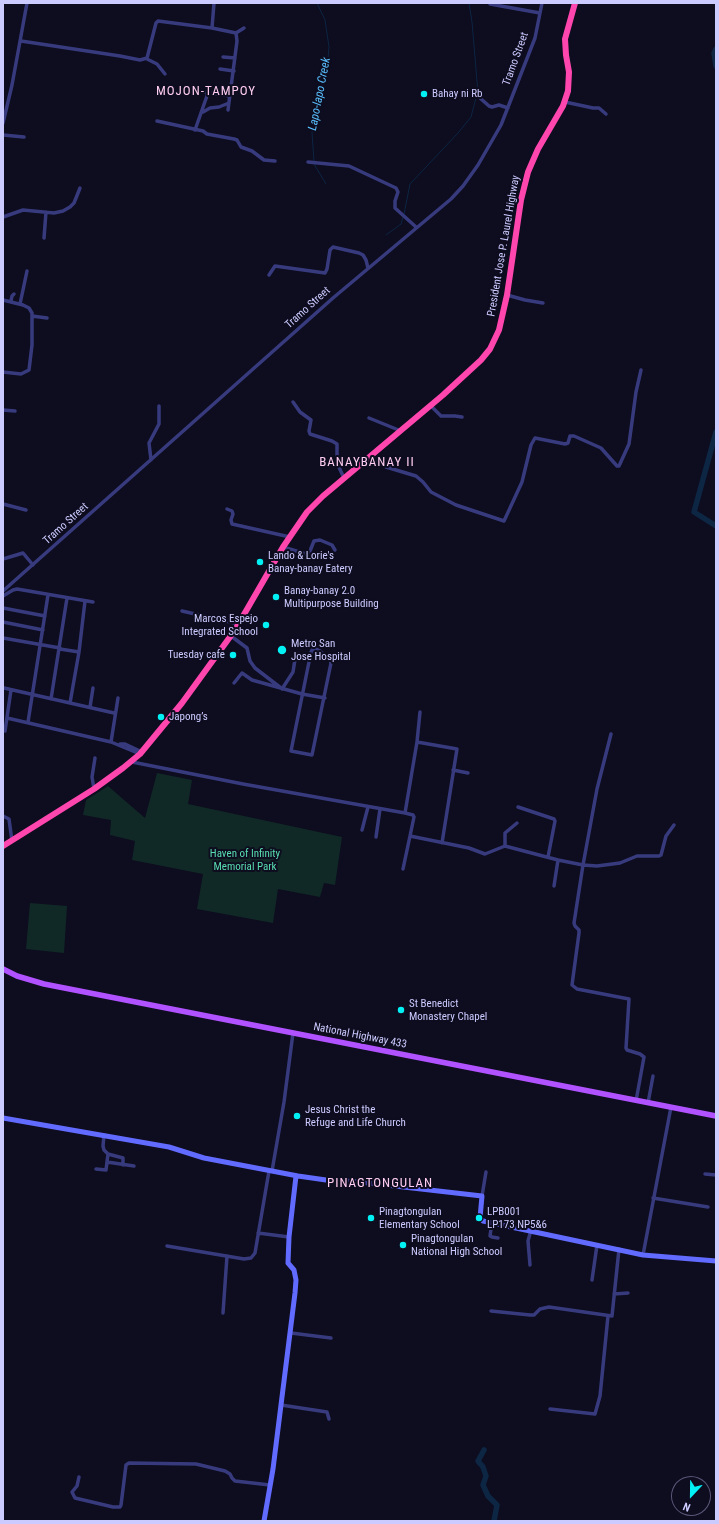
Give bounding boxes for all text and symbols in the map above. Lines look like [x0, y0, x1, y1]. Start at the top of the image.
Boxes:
street label: Tramo Street [500, 31, 532, 87]
water label: Lapo-lapo Creek [306, 56, 334, 132]
district label: MOJON-TAMPOY [156, 84, 256, 100]
place label: Bahay ni Rb [432, 87, 483, 101]
marker: Bahay ni Rb [419, 89, 429, 99]
street label: President Jose P. Laurel Highway [485, 174, 523, 318]
street label: Tramo Street [283, 284, 333, 332]
district label: BANAYBANAY II [319, 455, 415, 471]
street label: Tramo Street [41, 500, 91, 548]
place label: Lando & Lorie's Banay-banay Eatery [268, 549, 353, 575]
marker: Lando & Lorie's Banay-banay Eatery [255, 557, 265, 567]
place label: Banay-banay 2.0 Multipurpose Building [284, 584, 379, 610]
marker: Banay-banay 2.0 Multipurpose Building [271, 592, 281, 602]
place label: Marcos Espejo Integrated School [182, 612, 258, 638]
marker: Marcos Espejo Integrated School [261, 620, 271, 630]
place label: Metro San Jose Hospital [291, 637, 351, 663]
marker: Metro San Jose Hospital [276, 644, 288, 656]
place label: Tuesday cafe [168, 648, 225, 662]
marker: Tuesday cafe [228, 650, 238, 660]
place label: Japong’s [169, 710, 208, 724]
marker: Japong’s [156, 712, 166, 722]
park label: Haven of Infinity Memorial Park [210, 847, 280, 873]
place label: St Benedict Monastery Chapel [409, 997, 487, 1023]
marker: St Benedict Monastery Chapel [396, 1005, 406, 1015]
street label: National Highway 433 [312, 1020, 408, 1052]
place label: Jesus Christ the Refuge and Life Church [305, 1103, 406, 1129]
marker: Jesus Christ the Refuge and Life Church [292, 1111, 302, 1121]
district label: PINAGTONGULAN [327, 1176, 433, 1192]
place label: Pinagtongulan Elementary School [379, 1205, 460, 1231]
place label: LPB001 LP173 NP5&6 [487, 1205, 547, 1231]
marker: Pinagtongulan Elementary School [366, 1213, 376, 1223]
marker: LPB001 LP173 NP5&6 [474, 1213, 484, 1223]
place label: Pinagtongulan National High School [411, 1232, 502, 1258]
marker: Pinagtongulan National High School [398, 1240, 408, 1250]
north arrow [671, 1476, 711, 1516]
text: N [681, 1499, 692, 1514]

